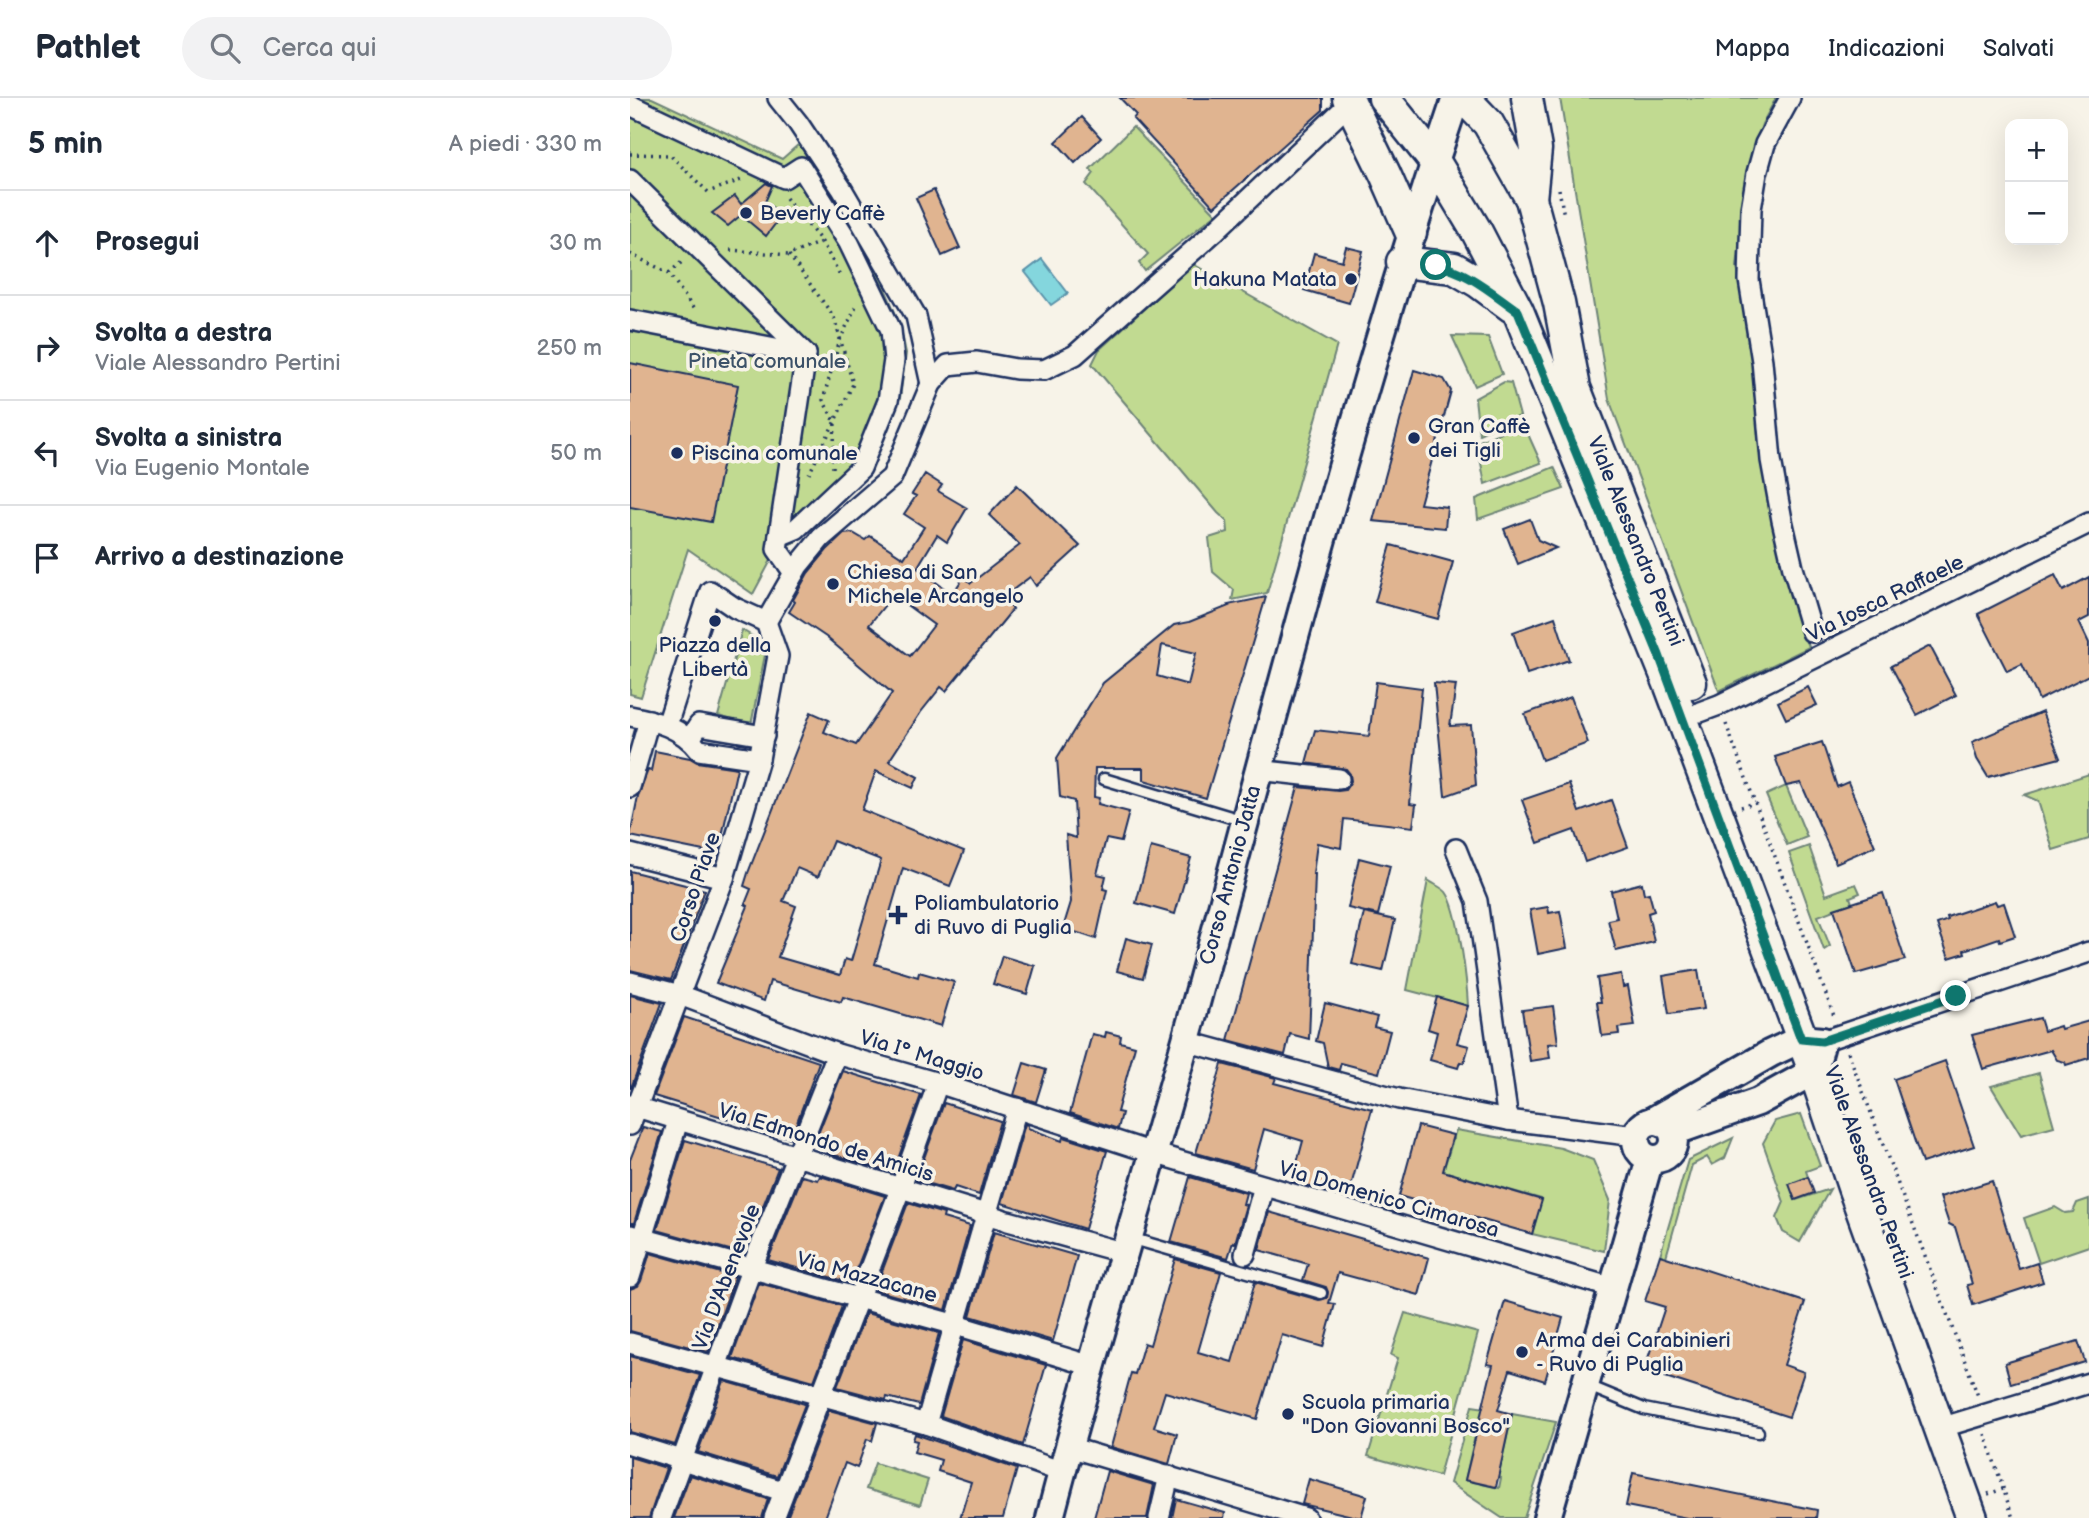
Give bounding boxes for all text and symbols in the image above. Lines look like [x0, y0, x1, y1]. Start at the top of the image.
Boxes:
search box [182, 17, 672, 80]
text: Pathlet [35, 28, 140, 68]
icon: search [206, 29, 244, 67]
text: Cerca qui [262, 33, 377, 64]
text: Mappa [1714, 34, 1790, 63]
text: Indicazioni [1828, 34, 1945, 63]
text: Salvati [1983, 34, 2054, 63]
map controls [2005, 119, 2068, 245]
button: + [2005, 119, 2068, 182]
text: 5 min [28, 126, 103, 162]
text: A piedi · 330 m [449, 130, 602, 158]
button: − [2005, 182, 2068, 245]
place label: Beverly Caffè [760, 201, 886, 226]
marker: Beverly Caffè [738, 205, 754, 221]
icon: ahead [28, 224, 66, 262]
text: Prosegui [95, 227, 199, 258]
text: 30 m [549, 229, 602, 257]
route start [1420, 249, 1451, 280]
place label: Hakuna Matata [1193, 267, 1337, 292]
marker: Hakuna Matata [1343, 271, 1359, 287]
text: Svolta a destra [95, 318, 272, 349]
icon: right [28, 329, 66, 367]
text: 250 m [536, 334, 602, 362]
text: Viale Alessandro Pertini [95, 349, 341, 377]
park label: Pineta comunale [688, 349, 846, 374]
place label: Gran Caffè dei Tigli [1428, 414, 1531, 463]
text: Svolta a sinistra [95, 423, 282, 454]
marker: Gran Caffè dei Tigli [1406, 430, 1422, 446]
street label: Viale Alessandro Pertini [1582, 433, 1689, 650]
icon: left [28, 434, 66, 472]
text: 50 m [550, 439, 602, 467]
place label: Piscina comunale [691, 441, 858, 466]
marker: Piscina comunale [669, 445, 685, 461]
text: Via Eugenio Montale [95, 454, 310, 482]
icon: arrive [28, 539, 66, 577]
text: Arrivo a destinazione [95, 542, 344, 573]
street label: Via Iosca Raffaele [1803, 550, 1968, 647]
place label: Chiesa di San Michele Arcangelo [847, 560, 1024, 609]
marker: Chiesa di San Michele Arcangelo [825, 576, 841, 592]
marker: Piazza della Libertà [707, 613, 723, 629]
place label: Piazza della Libertà [659, 633, 771, 682]
street label: Corso Antonio Jatta [1195, 783, 1266, 968]
street label: Corso Piave [665, 829, 726, 945]
place label: Poliambulatorio di Ruvo di Puglia [914, 891, 1072, 940]
marker: Poliambulatorio di Ruvo di Puglia [888, 905, 908, 925]
route end [1940, 980, 1971, 1011]
street label: Via I° Maggio [857, 1025, 987, 1086]
street label: Viale Alessandro Pertini [1818, 1062, 1919, 1282]
street label: Via Edmondo de Amicis [715, 1098, 937, 1187]
street label: Via Domenico Cimarosa [1276, 1156, 1502, 1243]
street label: Via D'Abenevole [687, 1201, 766, 1354]
street label: Via Mazzacane [794, 1247, 940, 1308]
place label: Arma dei Carabinieri - Ruvo di Puglia [1536, 1328, 1731, 1377]
marker: Arma dei Carabinieri - Ruvo di Puglia [1514, 1344, 1530, 1360]
place label: Scuola primaria "Don Giovanni Bosco" [1302, 1390, 1510, 1439]
marker: Scuola primaria "Don Giovanni Bosco" [1280, 1406, 1296, 1422]

